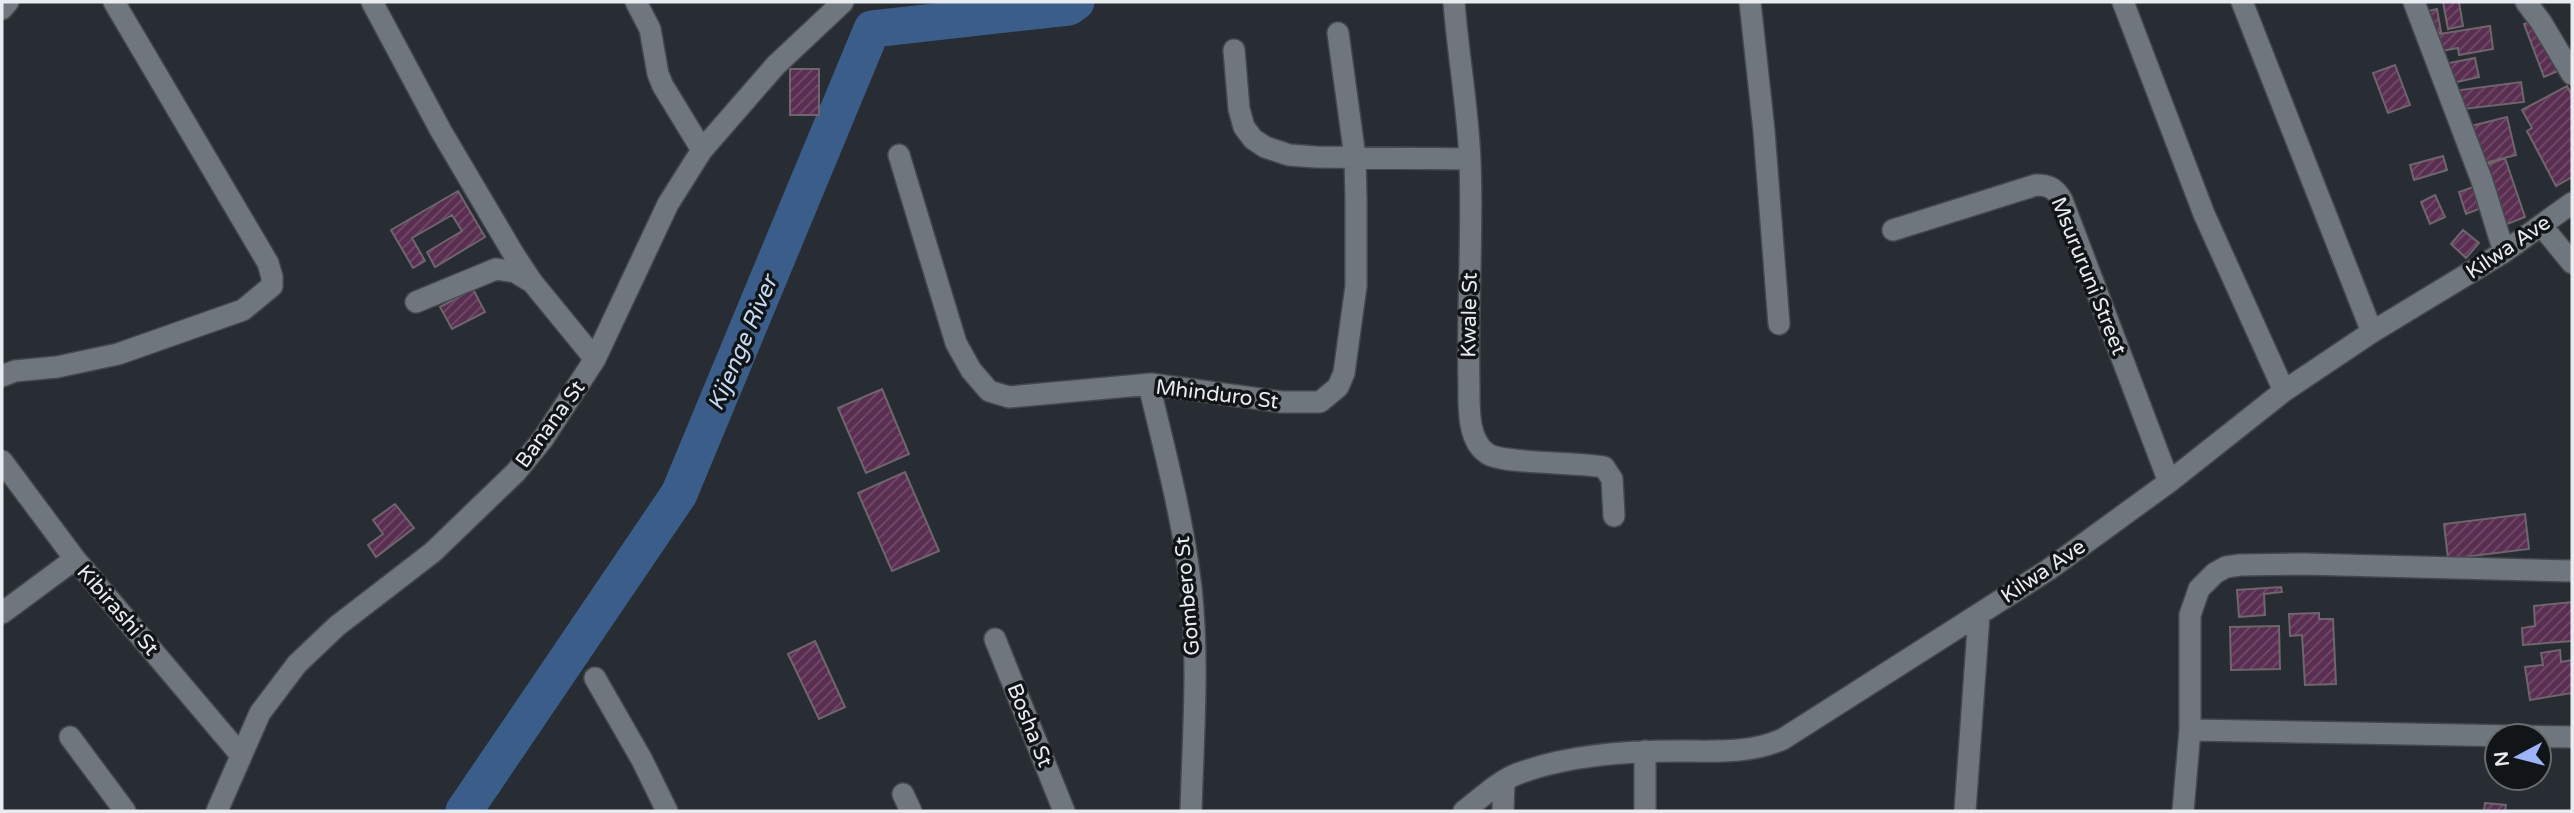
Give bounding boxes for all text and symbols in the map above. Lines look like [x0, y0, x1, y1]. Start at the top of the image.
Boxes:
street label: Msururuni Street [2045, 194, 2132, 359]
street label: Kilwa Ave [2461, 210, 2555, 285]
water label: Kijenge River [702, 269, 785, 415]
street label: Kwale St [1456, 272, 1483, 358]
street label: Mhinduro St [1154, 375, 1280, 414]
street label: Banana St [510, 376, 590, 473]
street label: Kilwa Ave [1996, 534, 2090, 609]
street label: Gombero St [1170, 535, 1205, 657]
street label: Kibirashi St [72, 560, 164, 661]
street label: Bosha St [1001, 680, 1058, 771]
north arrow [2483, 722, 2553, 792]
text: N [2490, 750, 2514, 768]

